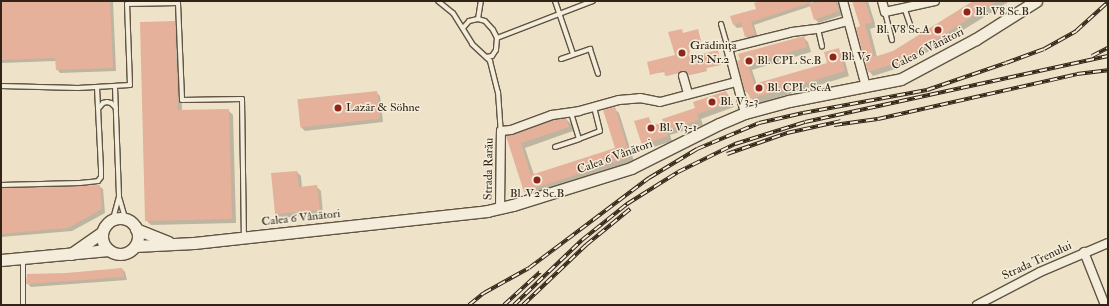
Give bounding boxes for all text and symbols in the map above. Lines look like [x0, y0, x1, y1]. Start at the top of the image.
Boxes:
place label: Bl. V8 Sc.B [975, 5, 1029, 19]
marker: Bl. V8 Sc.B [962, 7, 972, 17]
place label: Bl. V8 Sc.A [876, 23, 930, 37]
street label: Calea 6 Vânători [889, 25, 967, 73]
marker: Bl. V8 Sc.A [933, 25, 943, 35]
place label: Grădinița PS Nr.2 [690, 39, 737, 67]
marker: Grădinița PS Nr.2 [677, 48, 687, 58]
place label: Bl. V5 [841, 50, 870, 64]
marker: Bl. V5 [828, 52, 838, 62]
place label: Bl. CPL Sc.B [757, 54, 821, 68]
marker: Bl. CPL Sc.B [744, 56, 754, 66]
place label: Bl. CPL Sc.A [767, 81, 832, 95]
marker: Bl. CPL Sc.A [754, 83, 764, 93]
place label: Bl. V3-3 [720, 95, 758, 109]
marker: Bl. V3-3 [707, 97, 717, 107]
place label: Lazăr & Söhne [346, 101, 420, 115]
marker: Lazăr & Söhne [333, 103, 343, 113]
place label: Bl. V3-1 [659, 121, 697, 135]
marker: Bl. V3-1 [646, 123, 656, 133]
street label: Calea 6 Vânători [575, 137, 655, 177]
street label: Strada Rarău [481, 138, 497, 200]
marker: Bl. V2 Sc.B [532, 175, 542, 185]
place label: Bl. V2 Sc.B [510, 187, 564, 201]
street label: Calea 6 Vânători [261, 207, 341, 229]
street label: Strada Trenului [1000, 239, 1074, 283]

